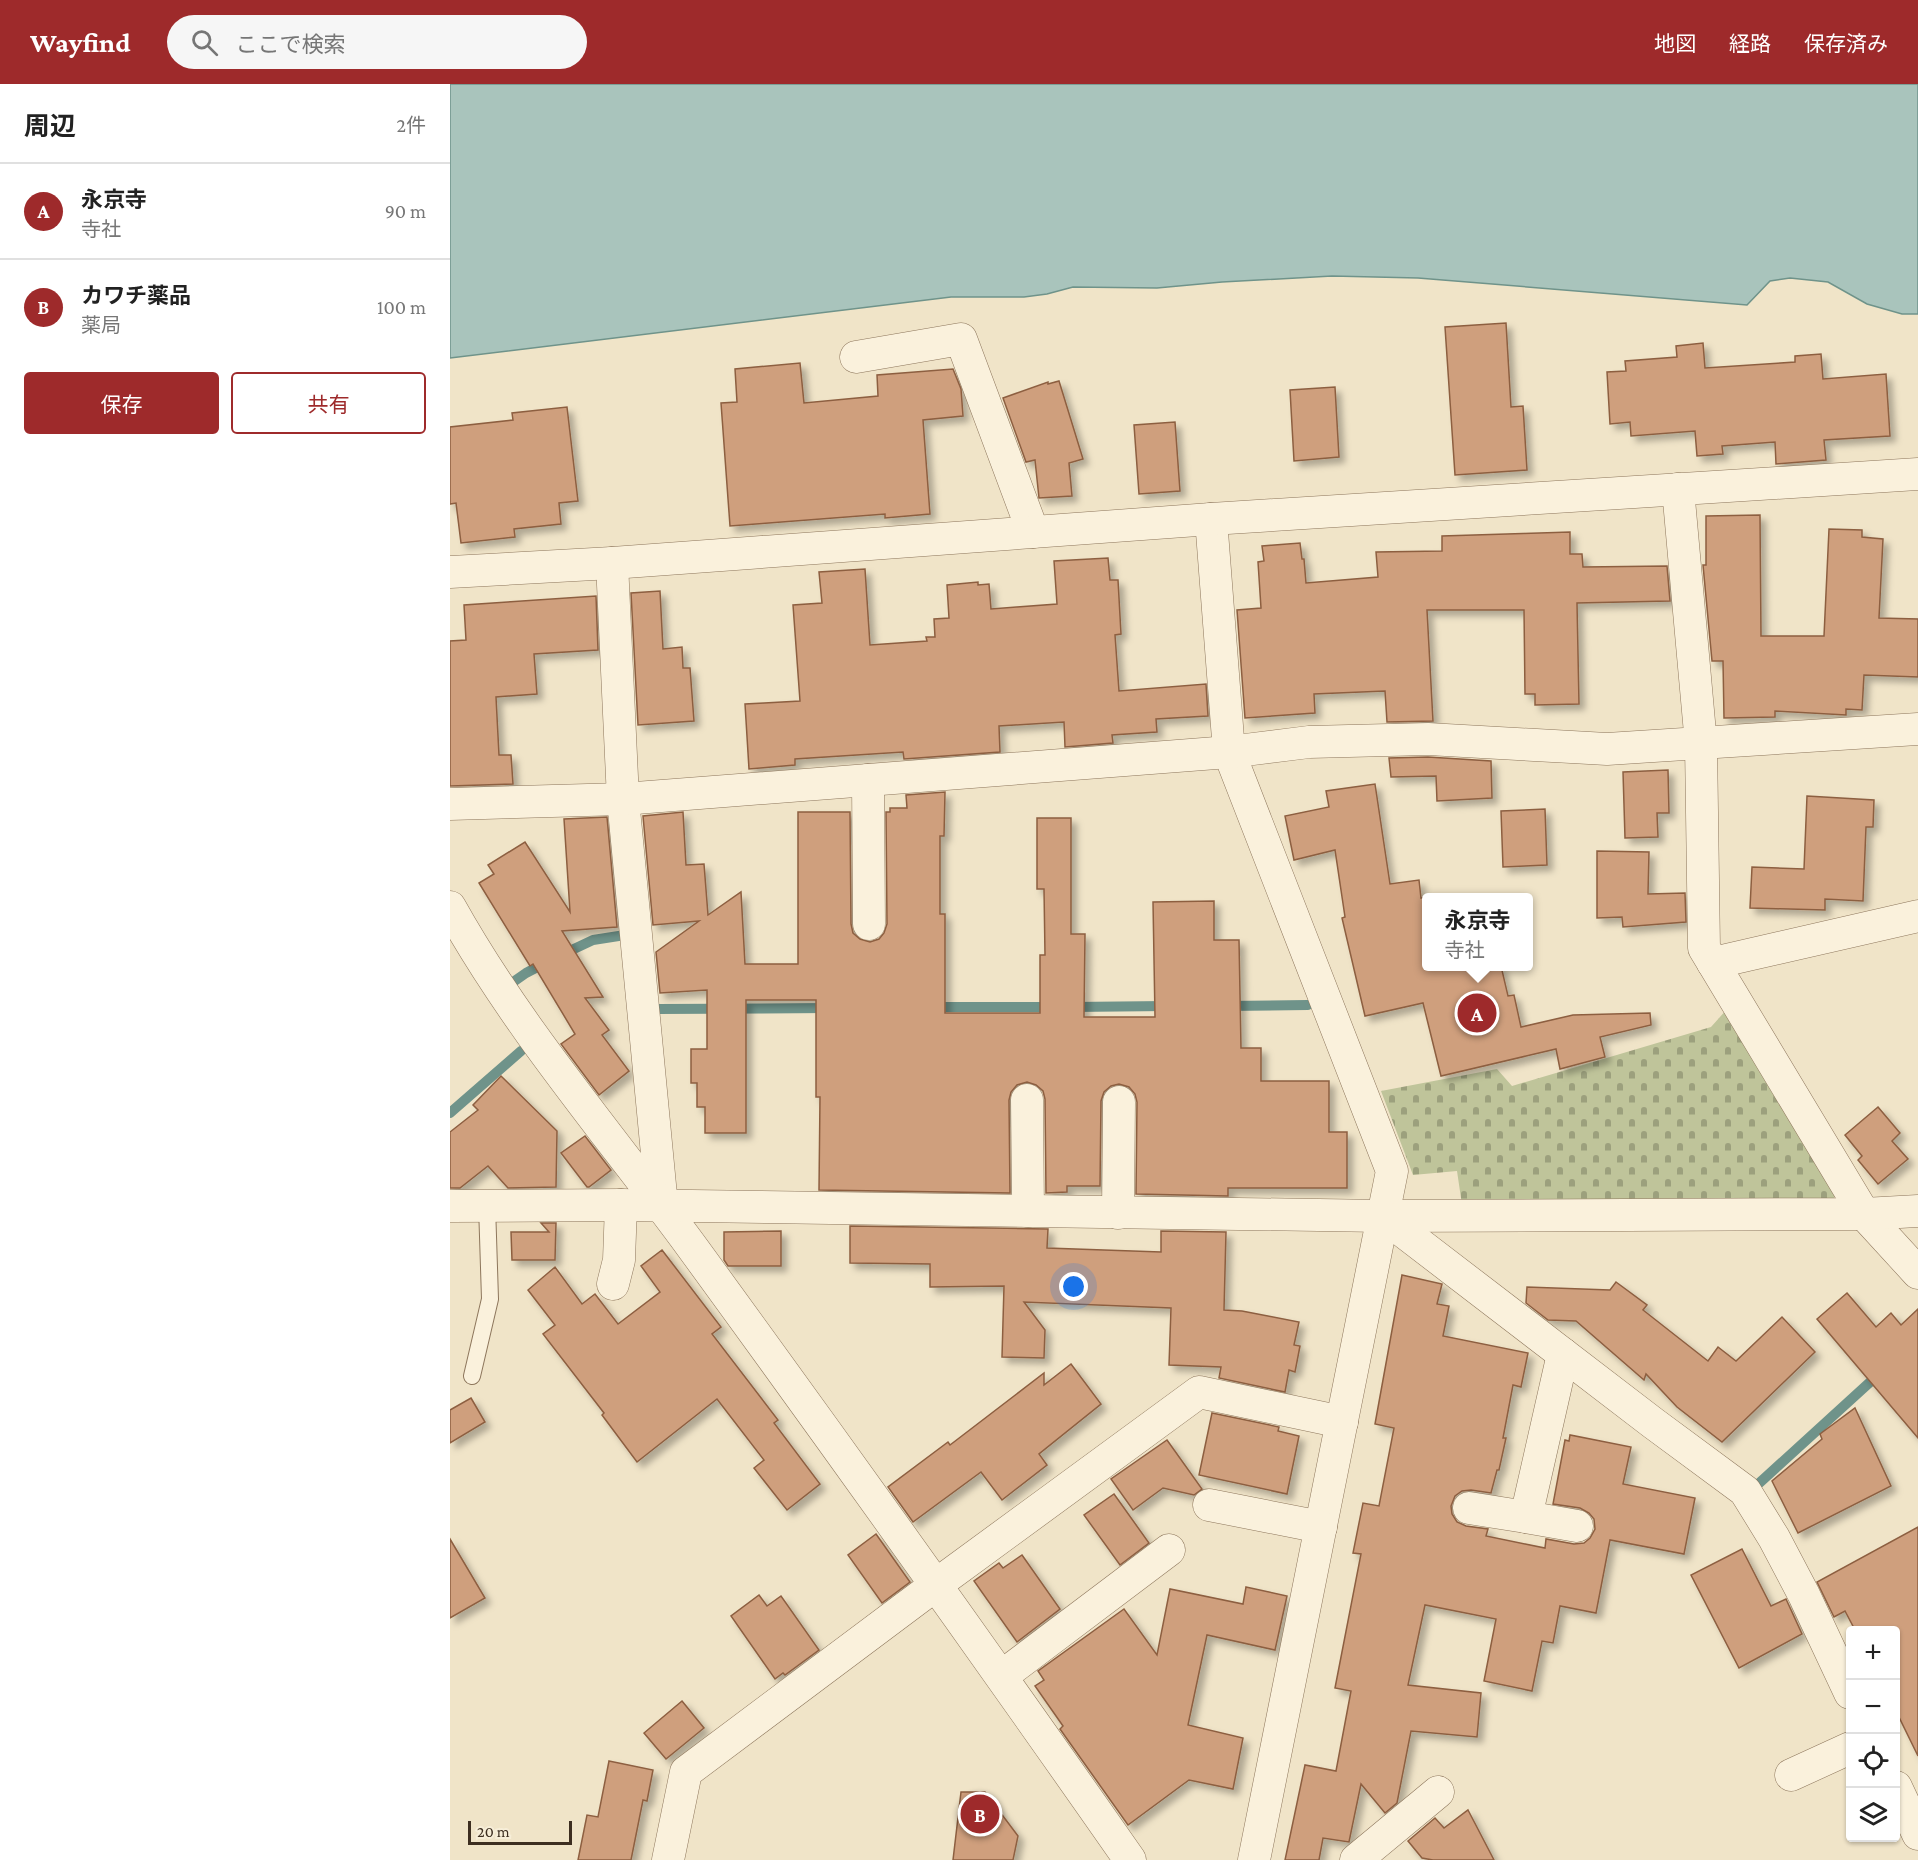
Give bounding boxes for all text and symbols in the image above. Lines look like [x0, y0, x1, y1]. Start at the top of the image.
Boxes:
search box [167, 15, 587, 69]
icon: search [188, 26, 221, 59]
text: Wayfind [30, 27, 131, 58]
text: ここで検索 [236, 32, 346, 57]
text: 地図 [1654, 32, 1696, 56]
text: 経路 [1729, 32, 1771, 56]
text: 保存済み [1804, 32, 1888, 56]
text: 周辺 [24, 112, 76, 141]
text: 2件 [396, 114, 426, 136]
text: 永京寺 [81, 187, 147, 212]
text: A [38, 200, 49, 222]
text: 90 m [385, 200, 426, 222]
text: 寺社 [81, 218, 121, 240]
text: カワチ薬品 [81, 283, 191, 308]
text: B [38, 296, 49, 318]
text: 100 m [377, 296, 426, 318]
text: 薬局 [81, 314, 121, 336]
button: 保存 [24, 372, 219, 434]
button: 共有 [231, 372, 426, 434]
popup [1422, 893, 1533, 971]
text: 永京寺 [1444, 908, 1511, 933]
text: 寺社 [1444, 939, 1484, 961]
pin: A [1458, 990, 1496, 1036]
your location [1059, 1272, 1088, 1301]
map controls [1846, 1626, 1900, 1842]
button: + [1846, 1626, 1900, 1680]
button: − [1846, 1680, 1900, 1734]
button: locate [1846, 1734, 1900, 1788]
button: layers [1846, 1788, 1900, 1842]
pin: B [960, 1792, 1000, 1836]
scale bar [468, 1818, 572, 1846]
text: 20 m [477, 1823, 510, 1840]

